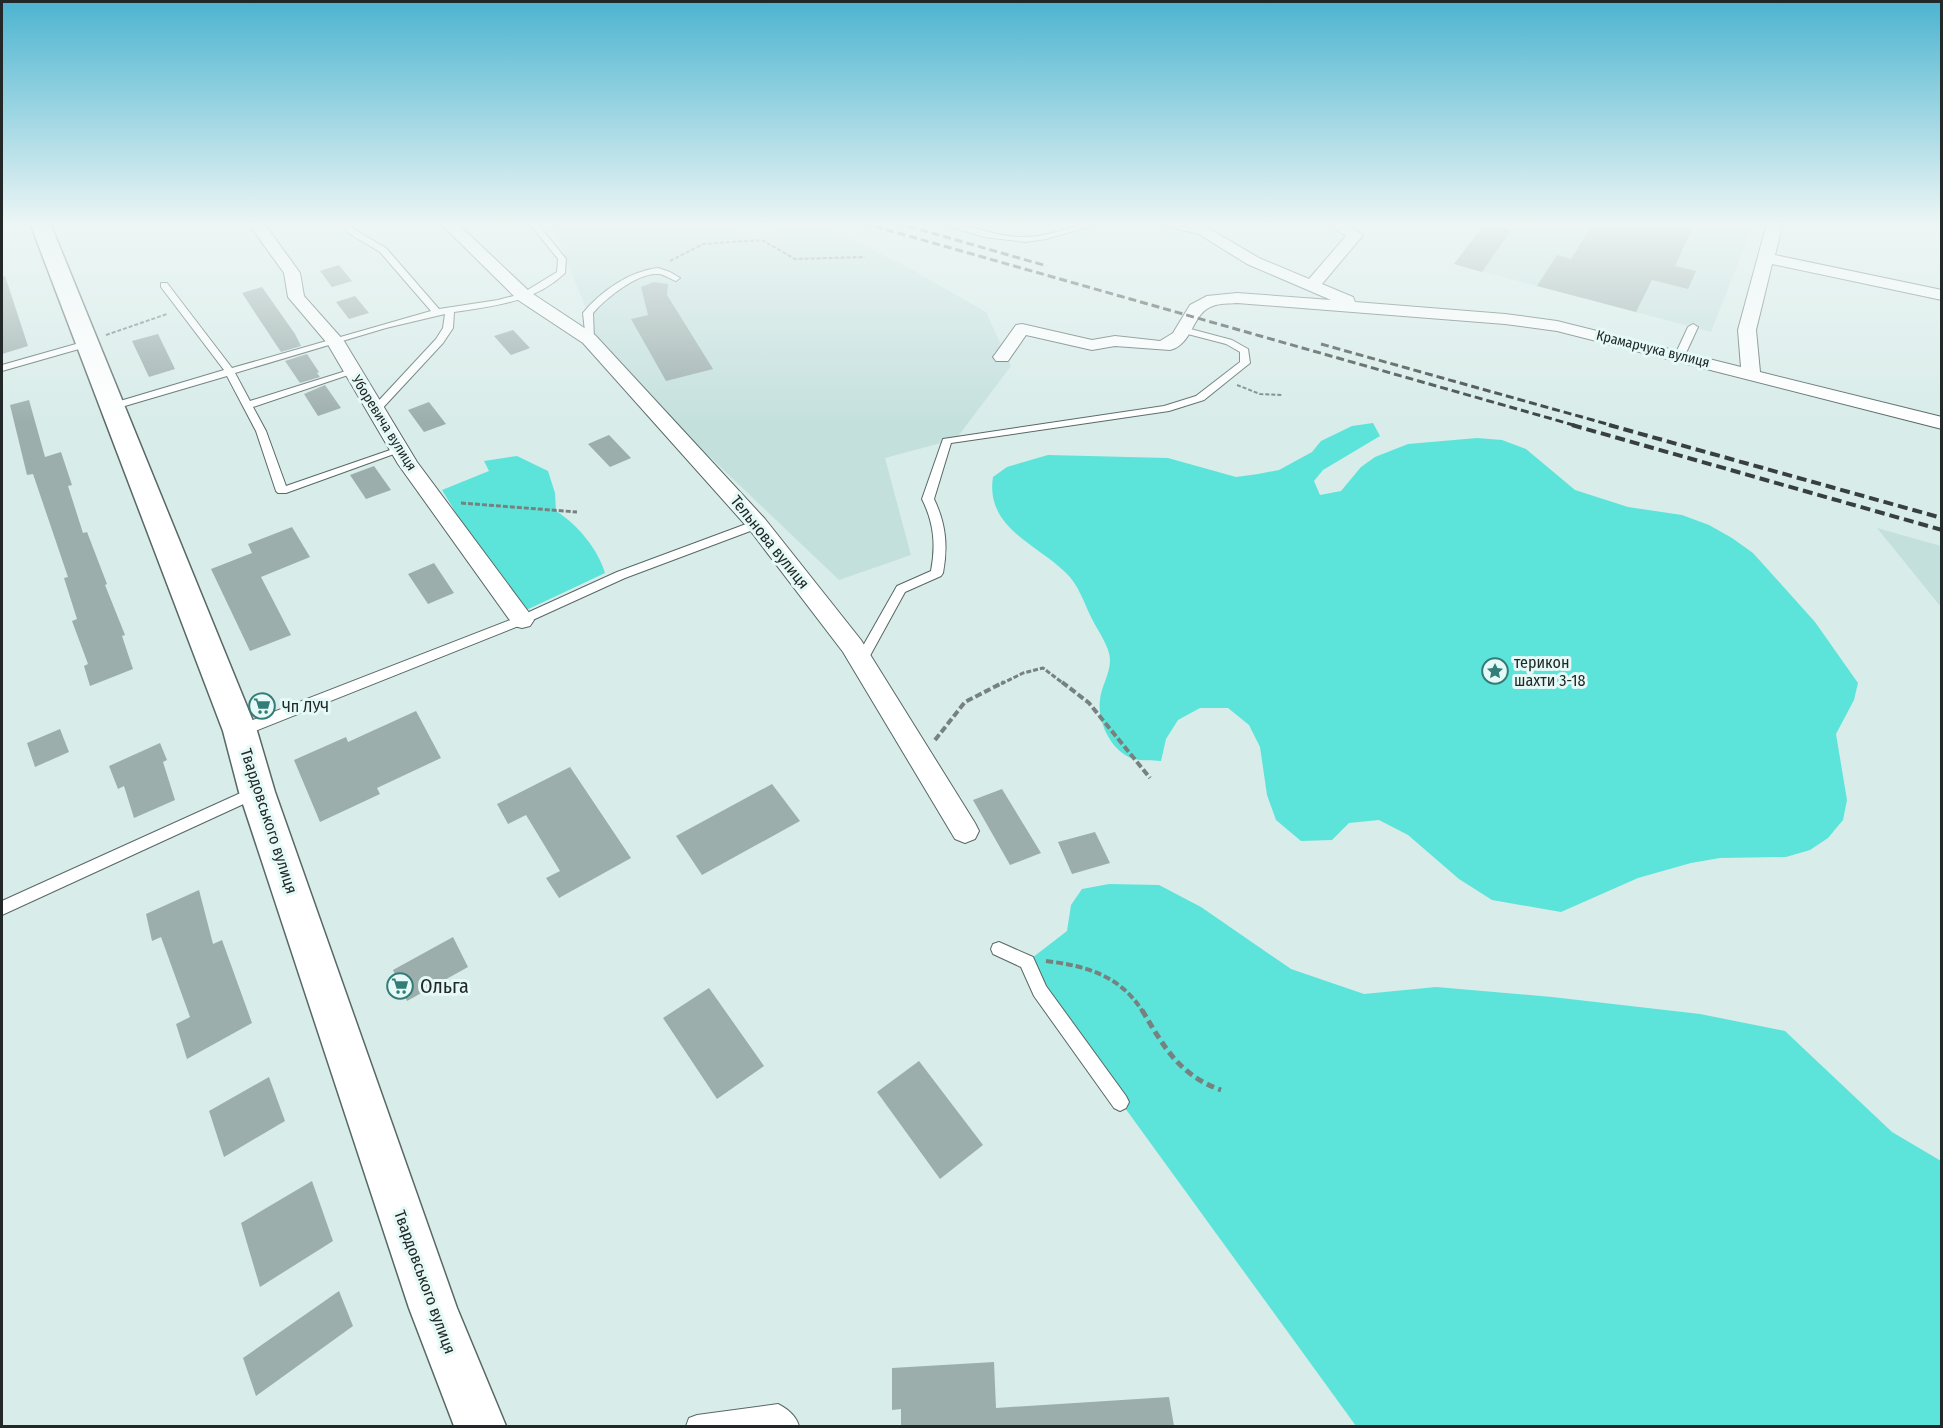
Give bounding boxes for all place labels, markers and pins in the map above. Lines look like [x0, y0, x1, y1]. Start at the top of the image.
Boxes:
place label: терикон шахти 3-18 [1514, 653, 1585, 690]
place icon: терикон шахти 3-18 [1480, 656, 1510, 686]
supermarket icon: Чп ЛУЧ [247, 691, 277, 721]
place label: Чп ЛУЧ [282, 697, 329, 716]
supermarket icon: Ольга [385, 971, 415, 1001]
place label: Ольга [420, 974, 469, 998]

